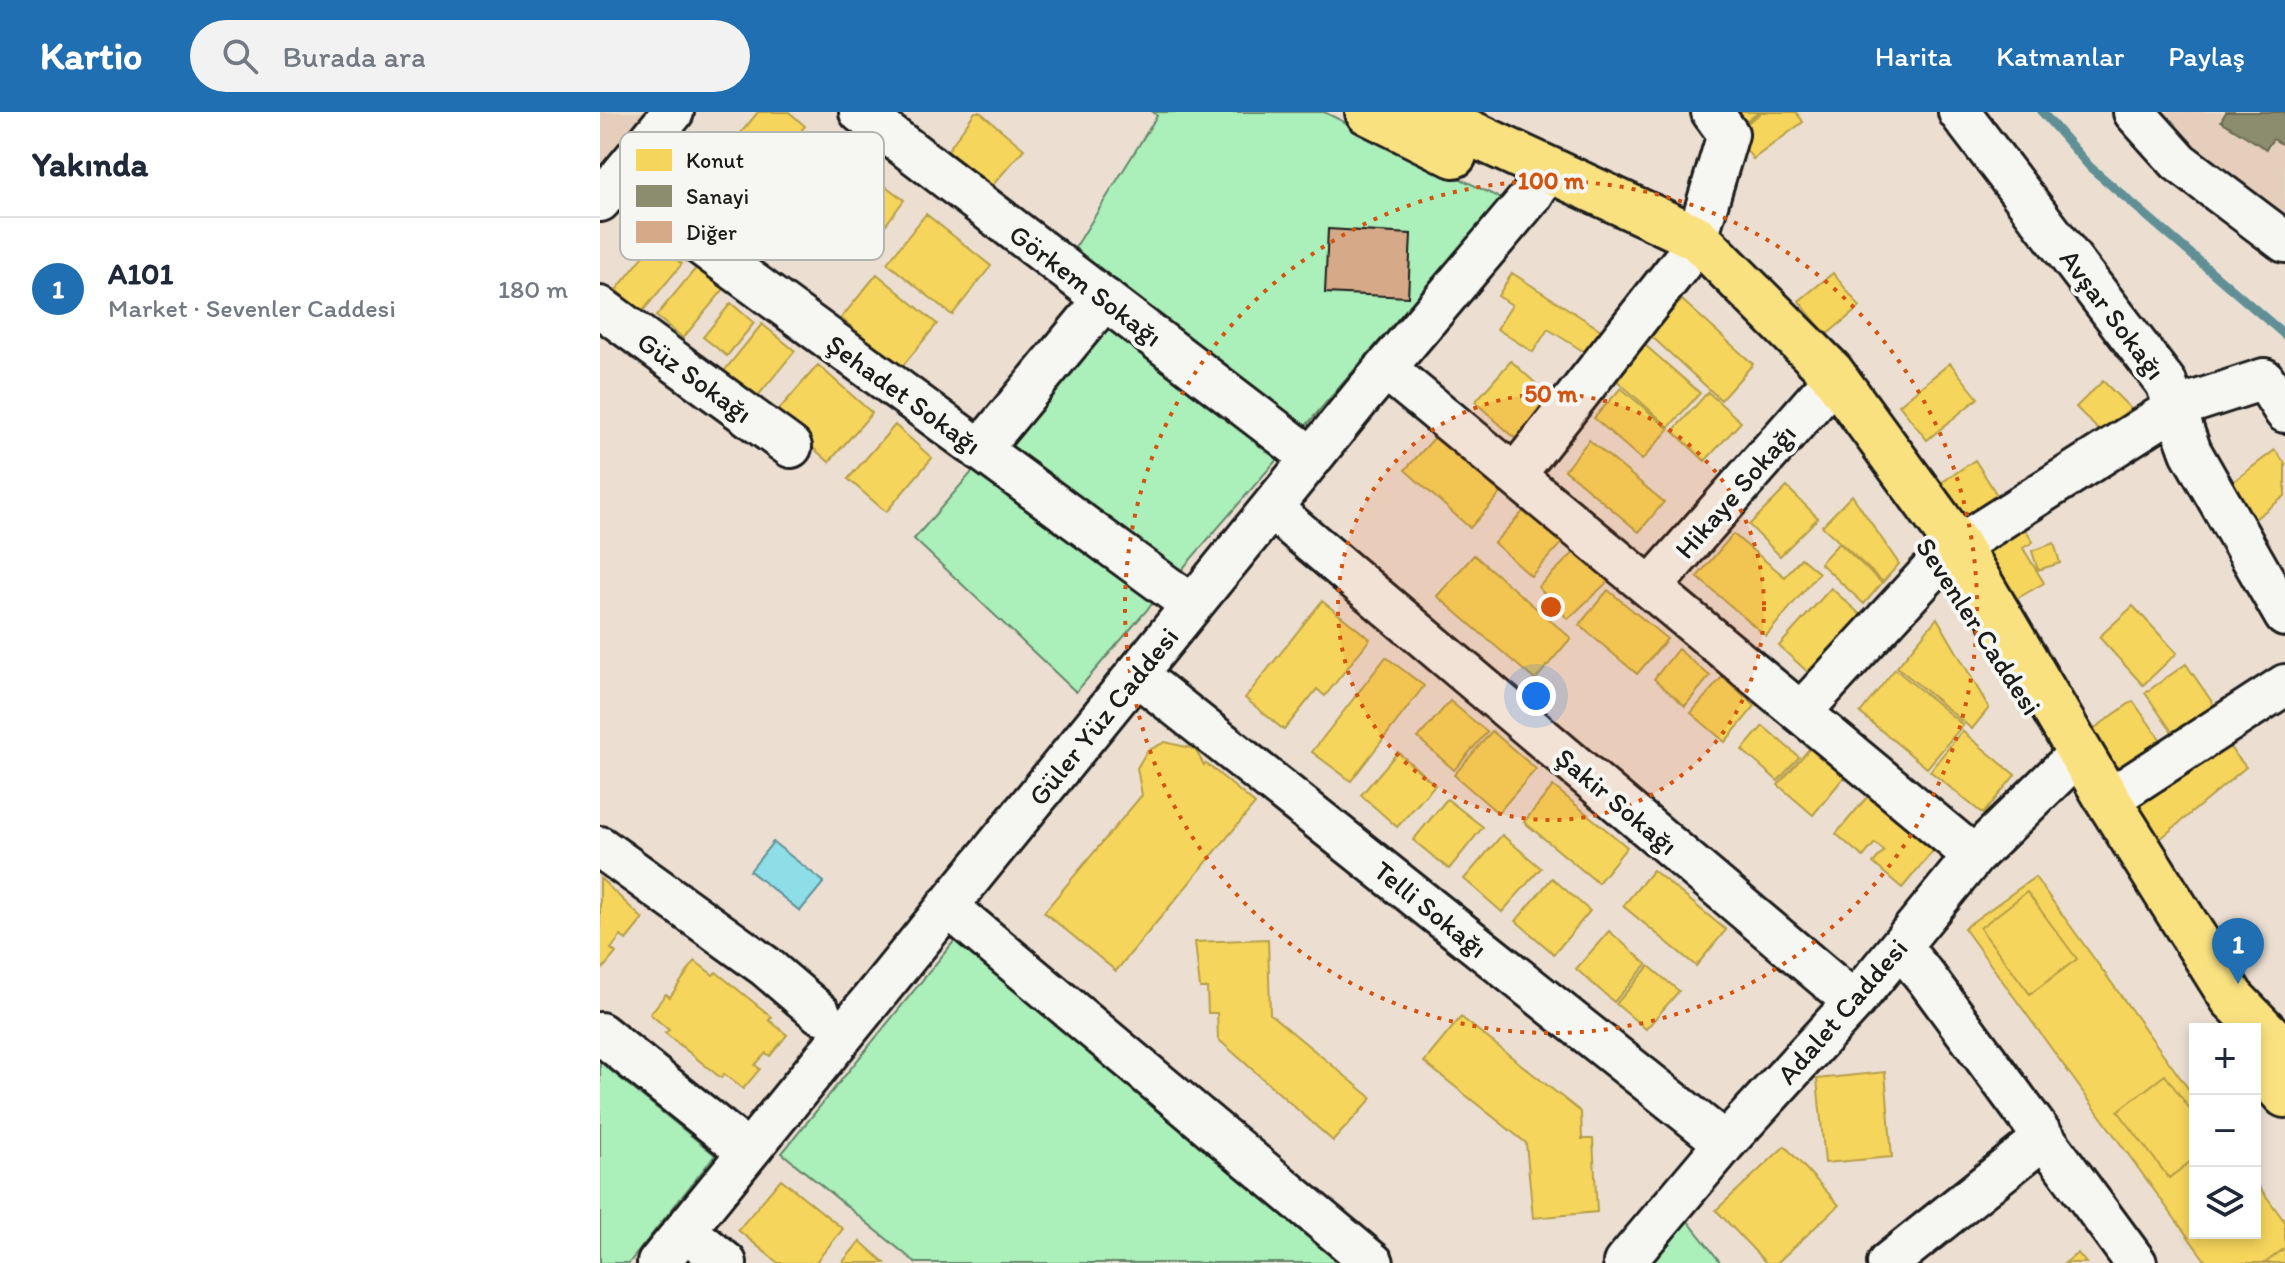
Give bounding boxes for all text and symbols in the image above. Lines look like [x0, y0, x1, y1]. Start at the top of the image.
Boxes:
search box [190, 20, 750, 92]
text: Kartio [40, 33, 142, 79]
icon: search [218, 34, 262, 78]
text: Burada ara [282, 38, 426, 75]
text: Harita [1875, 39, 1952, 73]
text: Katmanlar [1996, 39, 2124, 73]
text: Paylaş [2168, 39, 2245, 73]
legend [620, 132, 884, 260]
text: Yakında [32, 144, 148, 185]
text: Konut [686, 147, 744, 174]
text: 100 m [1518, 166, 1585, 195]
text: Sanayi [686, 183, 749, 210]
street label: Görkem Sokağı [1003, 216, 1169, 354]
text: Diğer [686, 219, 737, 246]
street label: Avşar Sokağı [2053, 242, 2173, 386]
text: A101 [108, 255, 174, 292]
text: 1 [52, 273, 64, 305]
text: 180 m [498, 273, 568, 305]
text: Market · Sevenler Caddesi [108, 292, 396, 324]
street label: Güz Sokağı [631, 324, 759, 430]
street label: Şehadet Sokağı [820, 326, 988, 462]
text: 50 m [1525, 379, 1578, 408]
street label: Hikaye Sokağı [1667, 417, 1803, 565]
street label: Sevenler Caddesi [1909, 531, 2049, 721]
centre of rings [1537, 593, 1565, 621]
street label: Güler Yüz Caddesi [1021, 620, 1185, 812]
your location [1516, 676, 1556, 716]
street label: Şakir Sokağı [1549, 740, 1685, 862]
street label: Telli Sokağı [1367, 853, 1495, 965]
pin: 1 [2212, 918, 2264, 984]
street label: Adalet Caddesi [1769, 931, 1915, 1091]
map controls [2189, 1023, 2261, 1239]
button: + [2189, 1023, 2261, 1095]
button: − [2189, 1095, 2261, 1167]
button: layers [2189, 1167, 2261, 1239]

